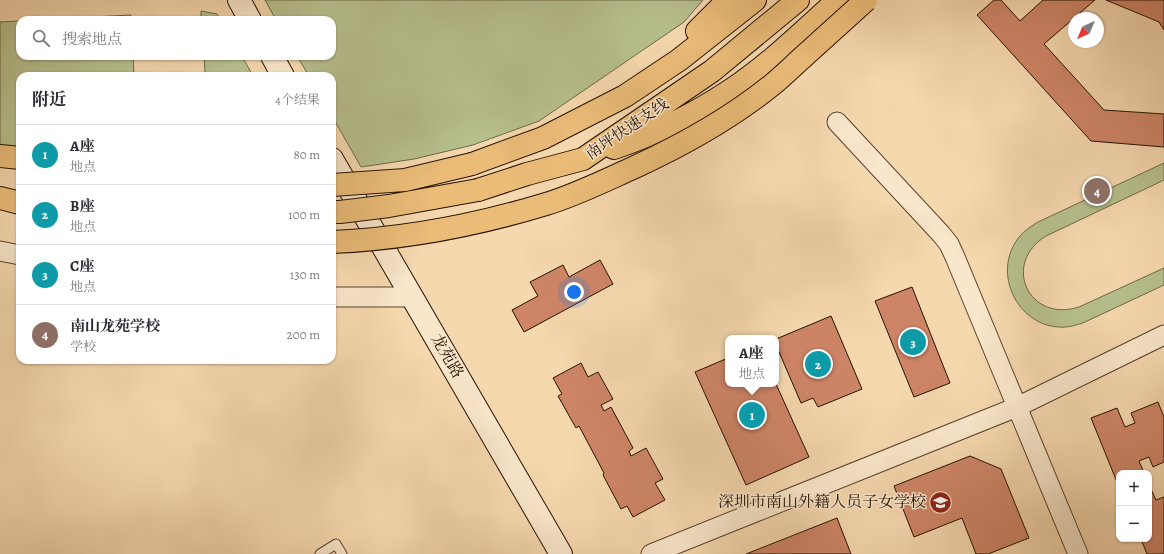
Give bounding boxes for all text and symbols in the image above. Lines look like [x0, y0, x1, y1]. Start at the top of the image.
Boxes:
north arrow [1068, 12, 1104, 48]
search box [16, 16, 336, 60]
icon: search [30, 27, 52, 49]
text: 搜索地点 [62, 29, 122, 49]
text: 附近 [32, 88, 66, 111]
text: 4个结果 [275, 91, 320, 108]
street label: 南坪快速支线 [581, 93, 673, 165]
text: A座 [70, 136, 94, 156]
text: 1 [43, 146, 47, 163]
text: 80 m [293, 146, 320, 163]
text: 地点 [70, 158, 96, 175]
pin: 4 [1084, 176, 1110, 206]
text: B座 [70, 196, 94, 216]
text: 2 [42, 206, 48, 223]
text: 100 m [288, 206, 320, 223]
text: 地点 [70, 218, 96, 235]
text: C座 [70, 256, 94, 276]
text: 3 [42, 266, 48, 283]
text: 130 m [290, 266, 320, 283]
text: 地点 [70, 278, 96, 295]
your location [564, 282, 584, 302]
text: 南山龙苑学校 [70, 316, 160, 336]
text: 4 [42, 326, 48, 343]
text: 200 m [287, 326, 320, 343]
pin: 3 [900, 327, 926, 357]
street label: 龙苑路 [425, 330, 469, 382]
popup [725, 335, 779, 387]
text: 学校 [70, 338, 96, 355]
text: A座 [739, 343, 763, 363]
pin: 2 [805, 349, 831, 379]
text: 地点 [739, 365, 765, 382]
pin: 1 [739, 400, 765, 430]
map controls [1116, 470, 1152, 542]
button: + [1116, 470, 1152, 506]
school or university icon: 深圳市南山外籍人员子女学校 [928, 489, 954, 515]
place label: 深圳市南山外籍人员子女学校 [718, 491, 926, 513]
button: − [1116, 506, 1152, 542]

